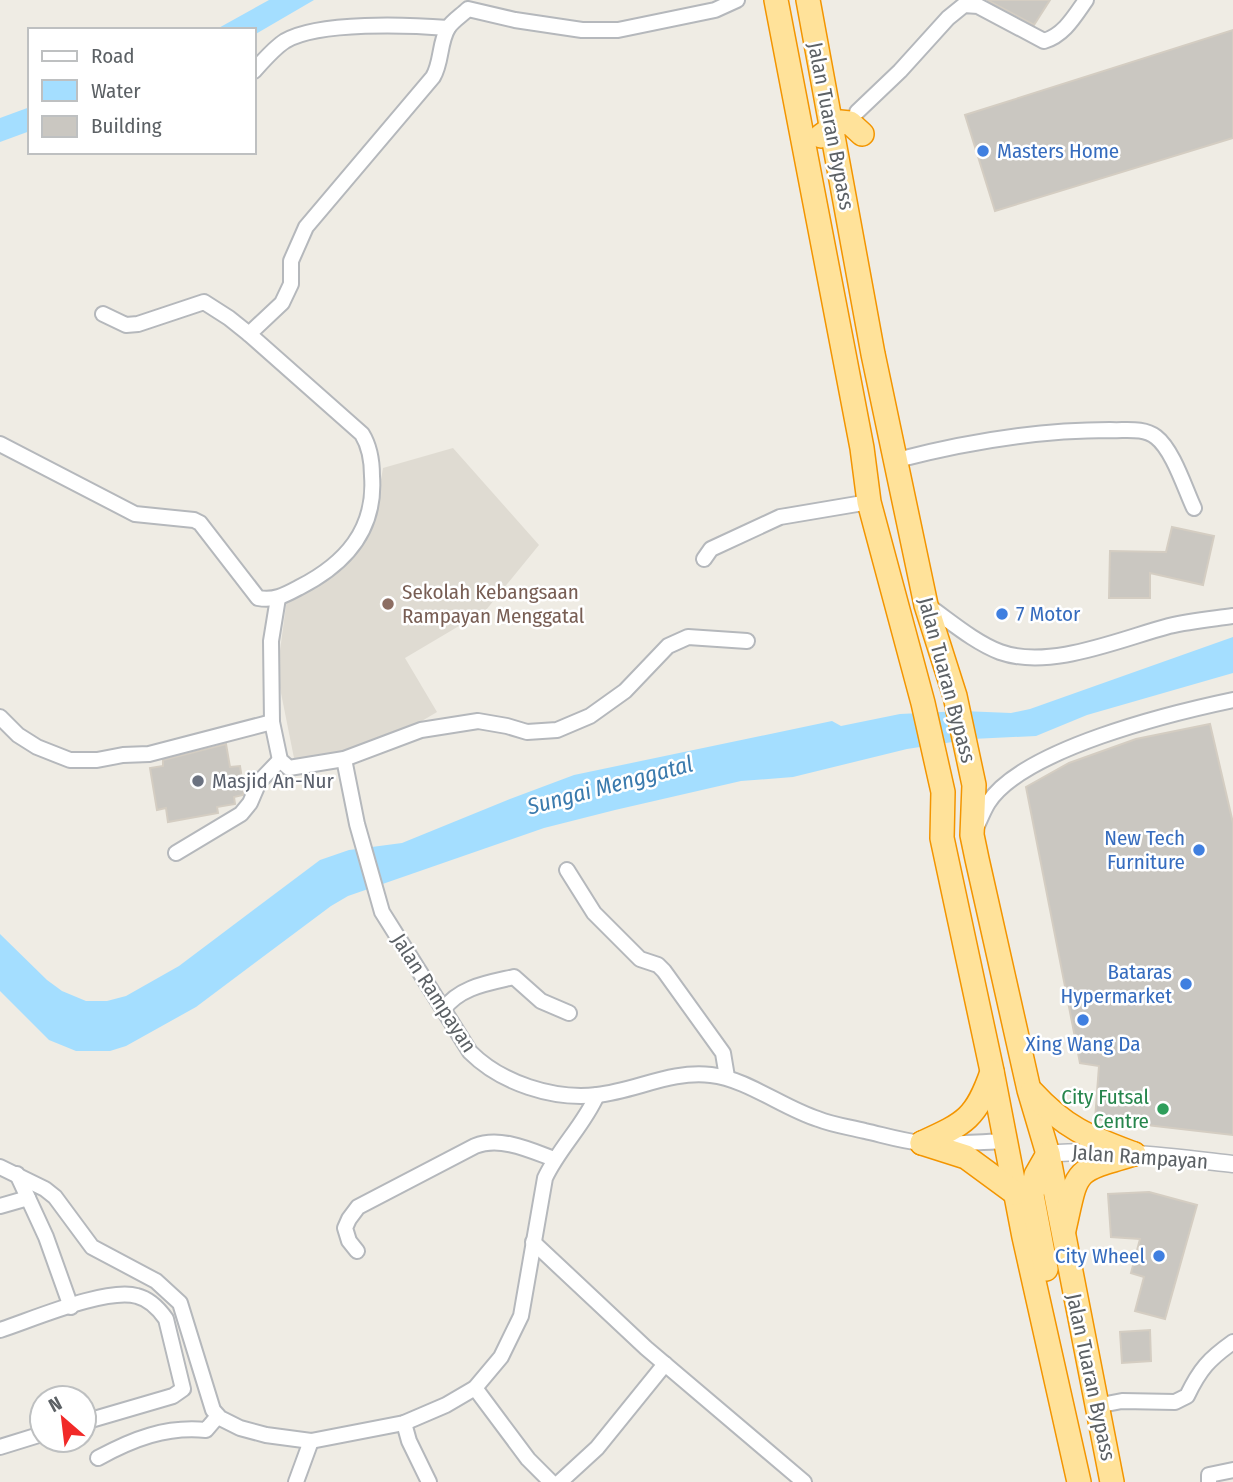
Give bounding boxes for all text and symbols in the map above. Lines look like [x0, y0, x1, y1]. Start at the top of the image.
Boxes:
legend [28, 28, 256, 154]
street label: Jalan Tuaran Bypass [802, 40, 860, 212]
text: Road [91, 43, 135, 69]
text: Water [91, 78, 141, 104]
text: Building [91, 113, 162, 139]
place label: Masters Home [997, 138, 1119, 164]
marker: Masters Home [975, 143, 991, 159]
place label: Sekolah Kebangsaan Rampayan Menggatal [402, 579, 585, 629]
street label: Jalan Tuaran Bypass [912, 594, 982, 766]
marker: Sekolah Kebangsaan Rampayan Menggatal [380, 596, 396, 612]
place label: 7 Motor [1016, 601, 1081, 627]
marker: 7 Motor [994, 606, 1010, 622]
water label: Sungai Menggatal [523, 749, 696, 821]
place label: Masjid An-Nur [212, 768, 334, 794]
marker: Masjid An-Nur [190, 773, 206, 789]
place label: New Tech Furniture [1104, 825, 1185, 875]
marker: New Tech Furniture [1191, 842, 1207, 858]
street label: Jalan Rampayan [386, 929, 482, 1057]
place label: Bataras Hypermarket [1060, 959, 1172, 1009]
marker: Bataras Hypermarket [1178, 976, 1194, 992]
marker: Xing Wang Da [1075, 1012, 1091, 1028]
place label: Xing Wang Da [1026, 1031, 1140, 1057]
place label: City Futsal Centre [1061, 1084, 1149, 1134]
marker: City Futsal Centre [1155, 1101, 1171, 1117]
street label: Jalan Rampayan [1071, 1139, 1209, 1175]
place label: City Wheel [1055, 1243, 1145, 1269]
marker: City Wheel [1151, 1248, 1167, 1264]
street label: Jalan Tuaran Bypass [1061, 1291, 1121, 1463]
north arrow [28, 1384, 98, 1454]
text: N [45, 1392, 66, 1417]

